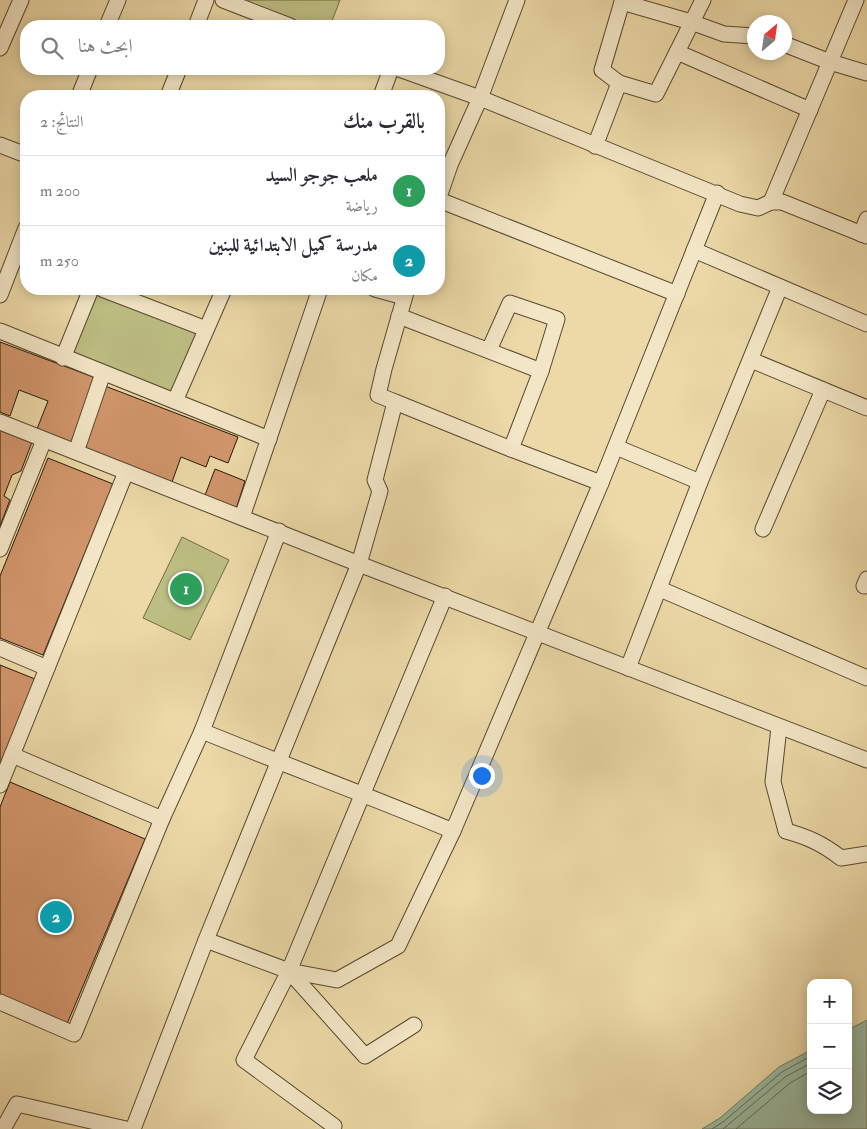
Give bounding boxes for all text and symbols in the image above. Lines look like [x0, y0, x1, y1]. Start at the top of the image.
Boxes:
north arrow [747, 15, 792, 60]
search box [20, 20, 445, 75]
icon: search [38, 34, 66, 62]
text: ابحث هنا [78, 34, 133, 58]
text: بالقرب منك [343, 108, 425, 135]
text: النتائج: 2 [40, 112, 84, 132]
text: ملعب جوجو السيد [265, 163, 378, 187]
text: 200 m [40, 181, 80, 201]
text: 1 [406, 181, 412, 201]
text: رياضة [346, 196, 378, 216]
text: مدرسة كميل الابتدائية للبنين [209, 233, 378, 257]
text: 250 m [40, 251, 79, 271]
text: 2 [405, 251, 413, 271]
text: مكان [351, 266, 378, 286]
pin: 1 [170, 570, 202, 608]
your location [469, 763, 495, 789]
pin: 2 [40, 898, 72, 936]
map controls [807, 979, 852, 1114]
button: + [807, 979, 852, 1024]
button: − [807, 1024, 852, 1069]
button: layers [807, 1069, 852, 1114]

